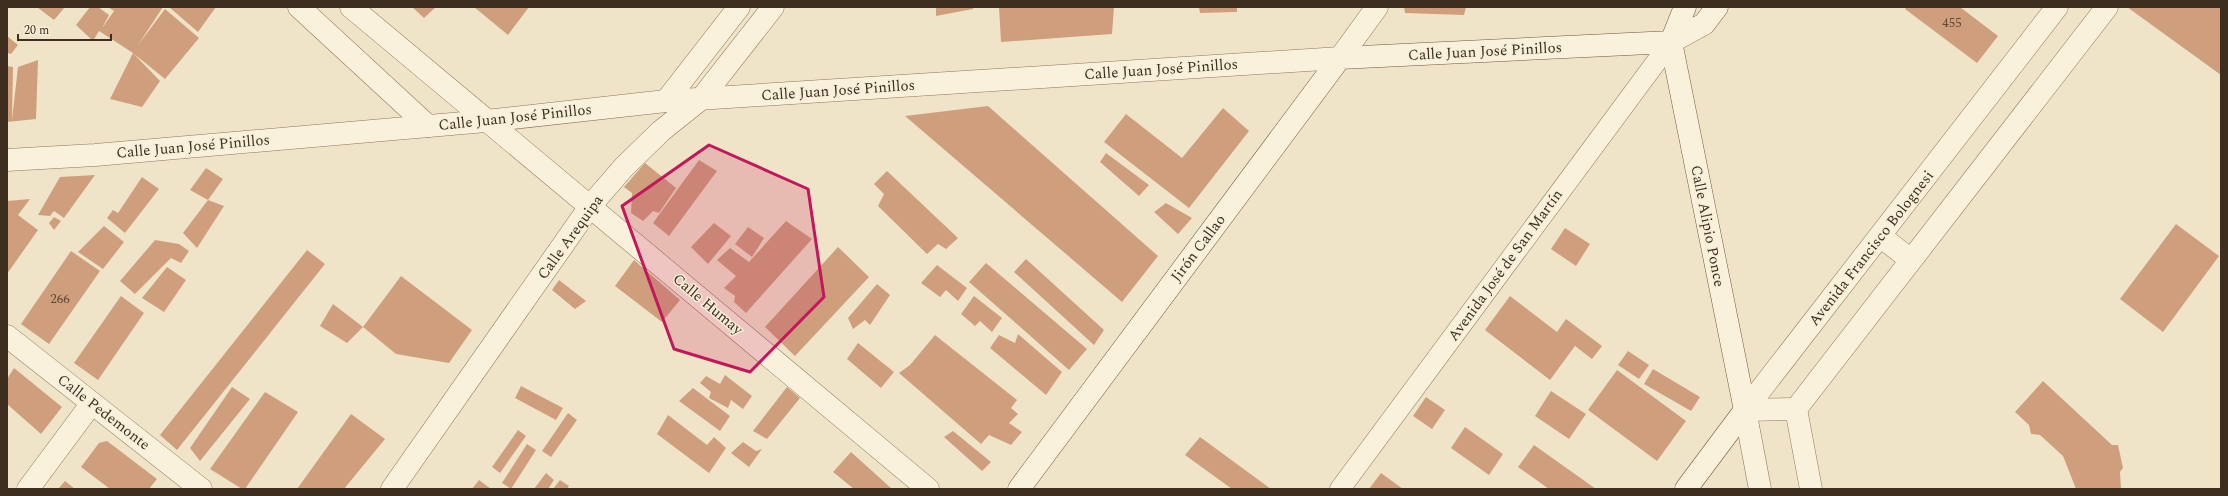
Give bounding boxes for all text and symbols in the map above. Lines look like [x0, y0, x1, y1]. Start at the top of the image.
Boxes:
house number: 455 [1942, 13, 1962, 33]
scale bar [18, 16, 111, 42]
text: 20 m [24, 21, 49, 40]
street label: Calle Juan José Pinillos [1407, 36, 1563, 67]
street label: Calle Juan José Pinillos [1083, 53, 1239, 86]
street label: Calle Juan José Pinillos [760, 74, 916, 107]
street label: Calle Juan José Pinillos [437, 98, 593, 137]
street label: Calle Juan José Pinillos [115, 128, 271, 165]
street label: Calle Alipio Ponce [1684, 163, 1731, 289]
street label: Avenida Francisco Bolognesi [1803, 166, 1940, 331]
street label: Avenida José de San Martín [1442, 184, 1569, 346]
street label: Calle Arequipa [532, 190, 609, 284]
street label: Jirón Callao [1165, 210, 1231, 287]
street label: Calle Humay [667, 268, 749, 341]
house number: 266 [50, 289, 70, 309]
street label: Calle Pedemonte [52, 369, 155, 456]

